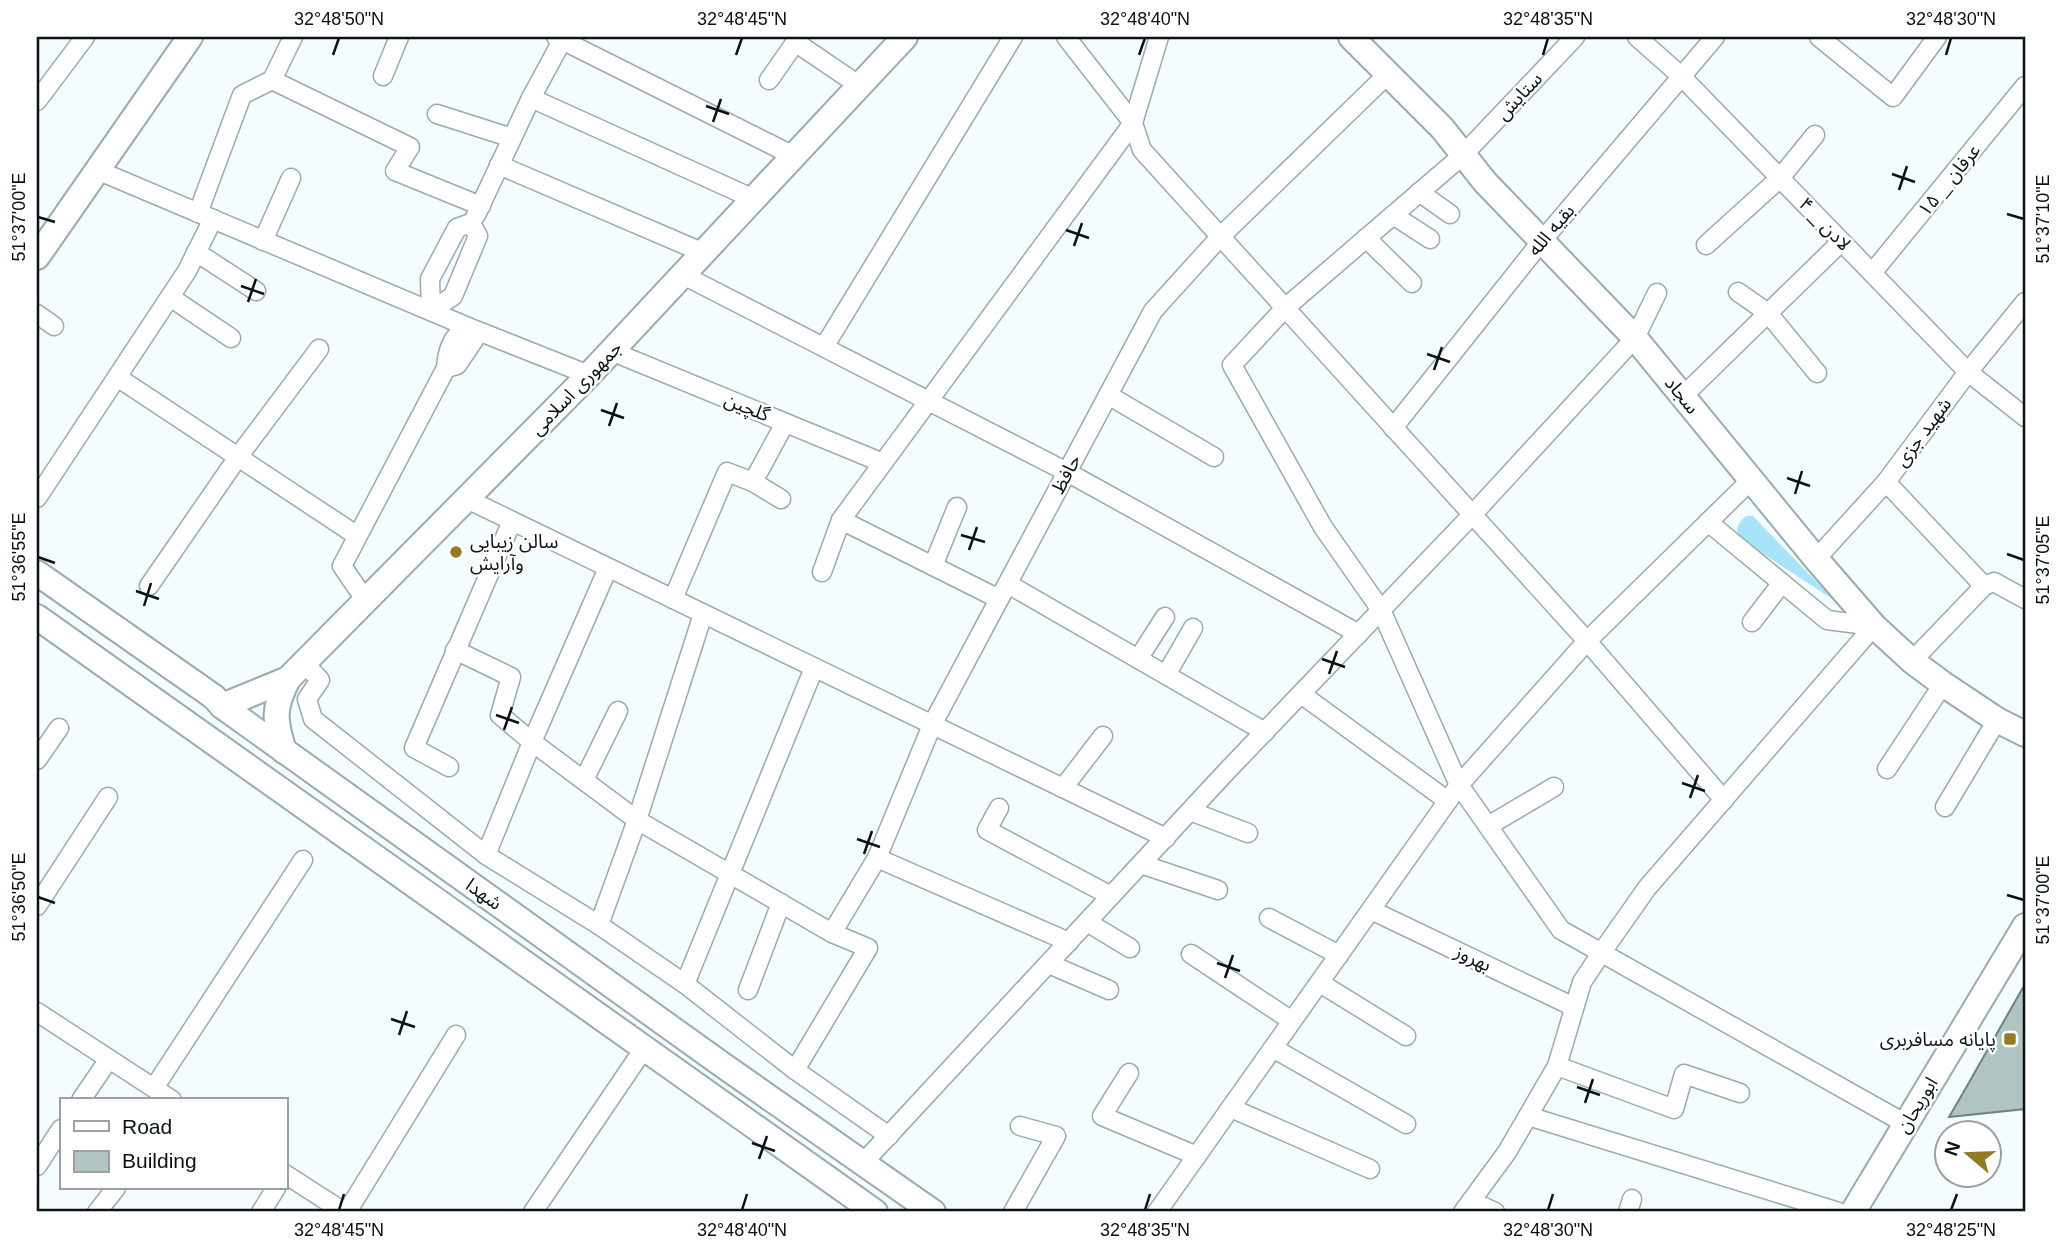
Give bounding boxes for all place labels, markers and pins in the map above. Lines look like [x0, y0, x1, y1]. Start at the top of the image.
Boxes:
place label: سالن زیبایی وآرایش [470, 531, 558, 575]
marker: سالن زیبایی وآرایش [448, 544, 464, 560]
place label: پایانه مسافربری [1880, 1029, 1996, 1052]
marker: پایانه مسافربری [2002, 1031, 2018, 1047]

